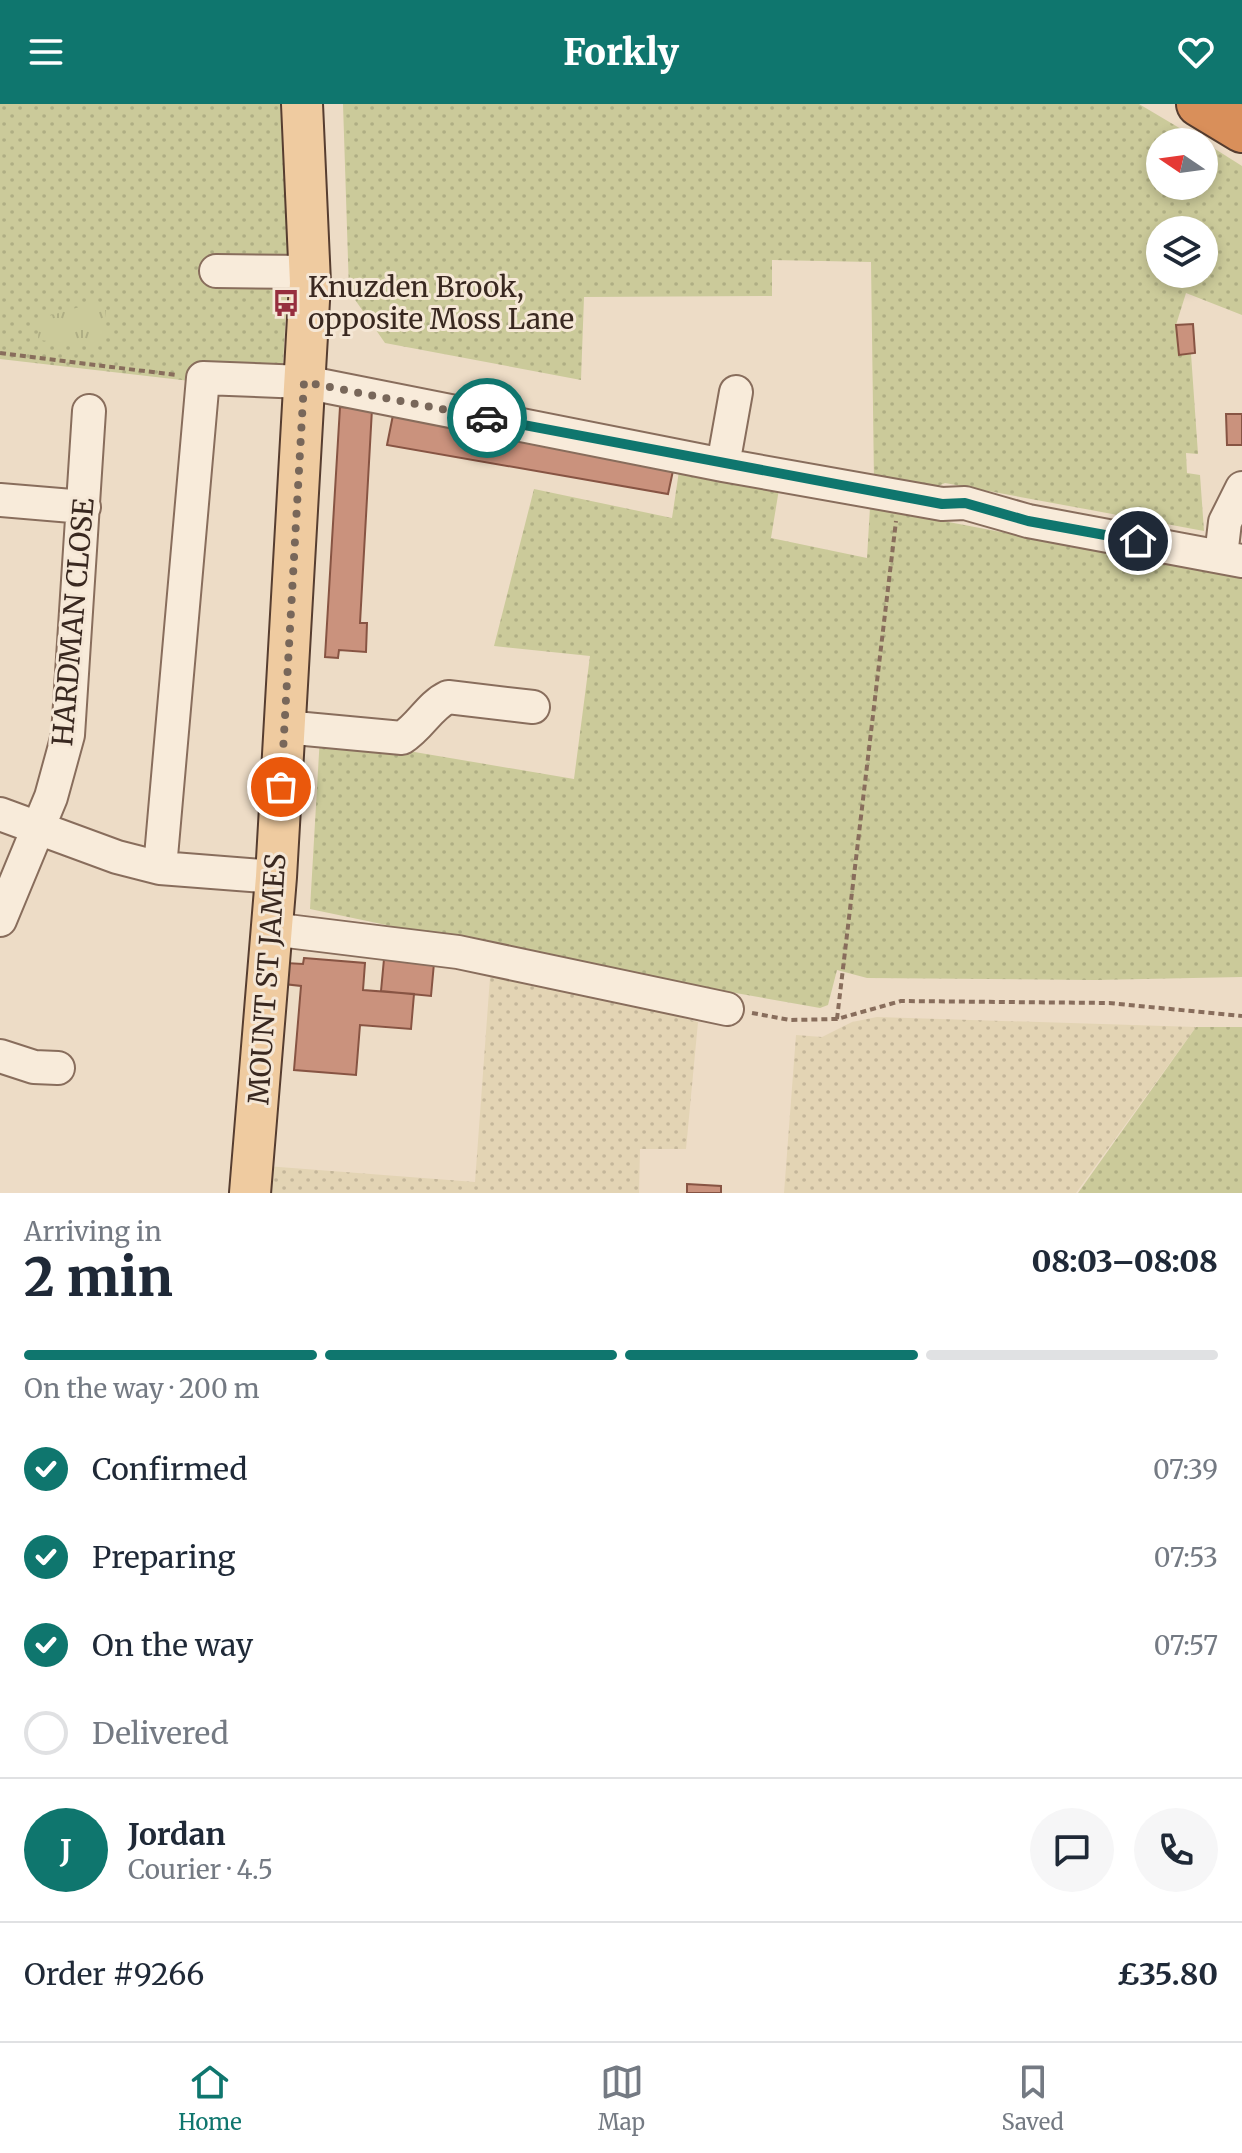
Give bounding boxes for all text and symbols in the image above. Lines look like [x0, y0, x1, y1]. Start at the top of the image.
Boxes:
icon: menu [24, 30, 68, 74]
text: Forkly [563, 30, 679, 75]
icon: heart [1174, 30, 1218, 74]
north arrow [1146, 128, 1218, 200]
map controls [1146, 128, 1218, 288]
button: layers [1146, 216, 1218, 288]
place label: Knuzden Brook, opposite Moss Lane [308, 269, 574, 337]
bus stop icon: Knuzden Brook, opposite Moss Lane [271, 288, 301, 318]
courier [447, 378, 527, 458]
icon: car [465, 396, 509, 440]
street label: HARDMAN CLOSE [44, 496, 102, 747]
pin [1104, 507, 1172, 575]
icon: home [1116, 519, 1160, 563]
pin [247, 753, 315, 821]
icon: bag [259, 765, 303, 809]
street label: MOUNT ST JAMES [240, 852, 294, 1106]
text: Arriving in [24, 1215, 162, 1248]
text: 08:03–08:08 [1031, 1242, 1218, 1280]
text: 2 min [24, 1245, 173, 1310]
text: On the way · 200 m [24, 1372, 260, 1405]
icon: check [24, 1447, 68, 1491]
text: Confirmed [92, 1450, 247, 1488]
text: 07:39 [1153, 1453, 1218, 1486]
icon: check [24, 1535, 68, 1579]
text: Preparing [92, 1538, 235, 1576]
text: 07:53 [1154, 1541, 1218, 1574]
icon: check [24, 1623, 68, 1667]
text: On the way [92, 1626, 253, 1664]
text: 07:57 [1154, 1629, 1218, 1662]
text: Delivered [92, 1714, 229, 1752]
button: chat [1030, 1808, 1114, 1892]
button: phone [1134, 1808, 1218, 1892]
text: Jordan [128, 1815, 226, 1853]
text: J [60, 1831, 72, 1869]
text: Courier · 4.5 [128, 1853, 273, 1886]
text: Order #9266 [24, 1955, 204, 1993]
text: £35.80 [1117, 1955, 1218, 1993]
tab: Home [178, 2060, 242, 2136]
tab: Map [598, 2060, 645, 2136]
tab: Saved [1001, 2060, 1064, 2136]

